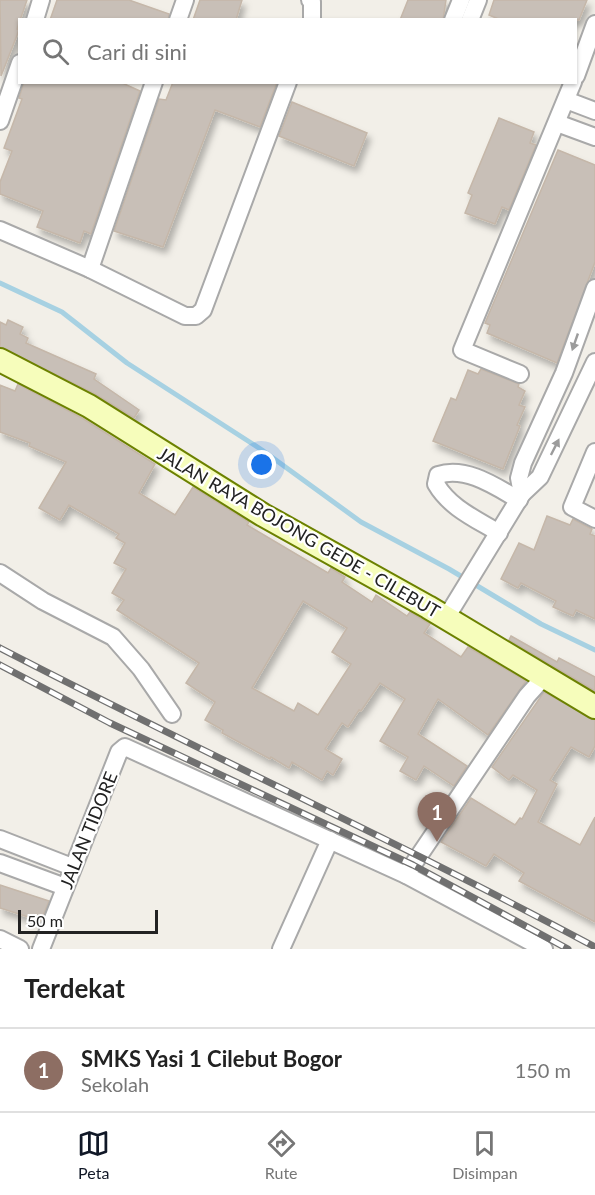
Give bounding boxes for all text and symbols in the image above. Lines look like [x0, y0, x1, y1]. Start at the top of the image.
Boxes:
search box [18, 18, 577, 84]
icon: search [39, 35, 72, 68]
text: Cari di sini [87, 38, 187, 65]
one-way arrow [569, 333, 579, 351]
one-way arrow [550, 438, 560, 455]
street label: JALAN RAYA BOJONG GEDE - CILEBUT [154, 442, 444, 622]
your location [247, 450, 276, 479]
street label: JALAN TIDORE [55, 768, 121, 892]
pin: 1 [418, 792, 456, 842]
scale bar [18, 907, 158, 934]
text: 50 m [27, 911, 63, 930]
text: Terdekat [24, 972, 125, 1004]
text: SMKS Yasi 1 Cilebut Bogor [81, 1045, 342, 1072]
text: 1 [38, 1058, 49, 1082]
text: 150 m [515, 1058, 571, 1082]
text: Sekolah [81, 1072, 149, 1096]
tab: Peta [77, 1127, 110, 1182]
tab: Rute [265, 1127, 298, 1182]
tab: Disimpan [452, 1127, 518, 1182]

